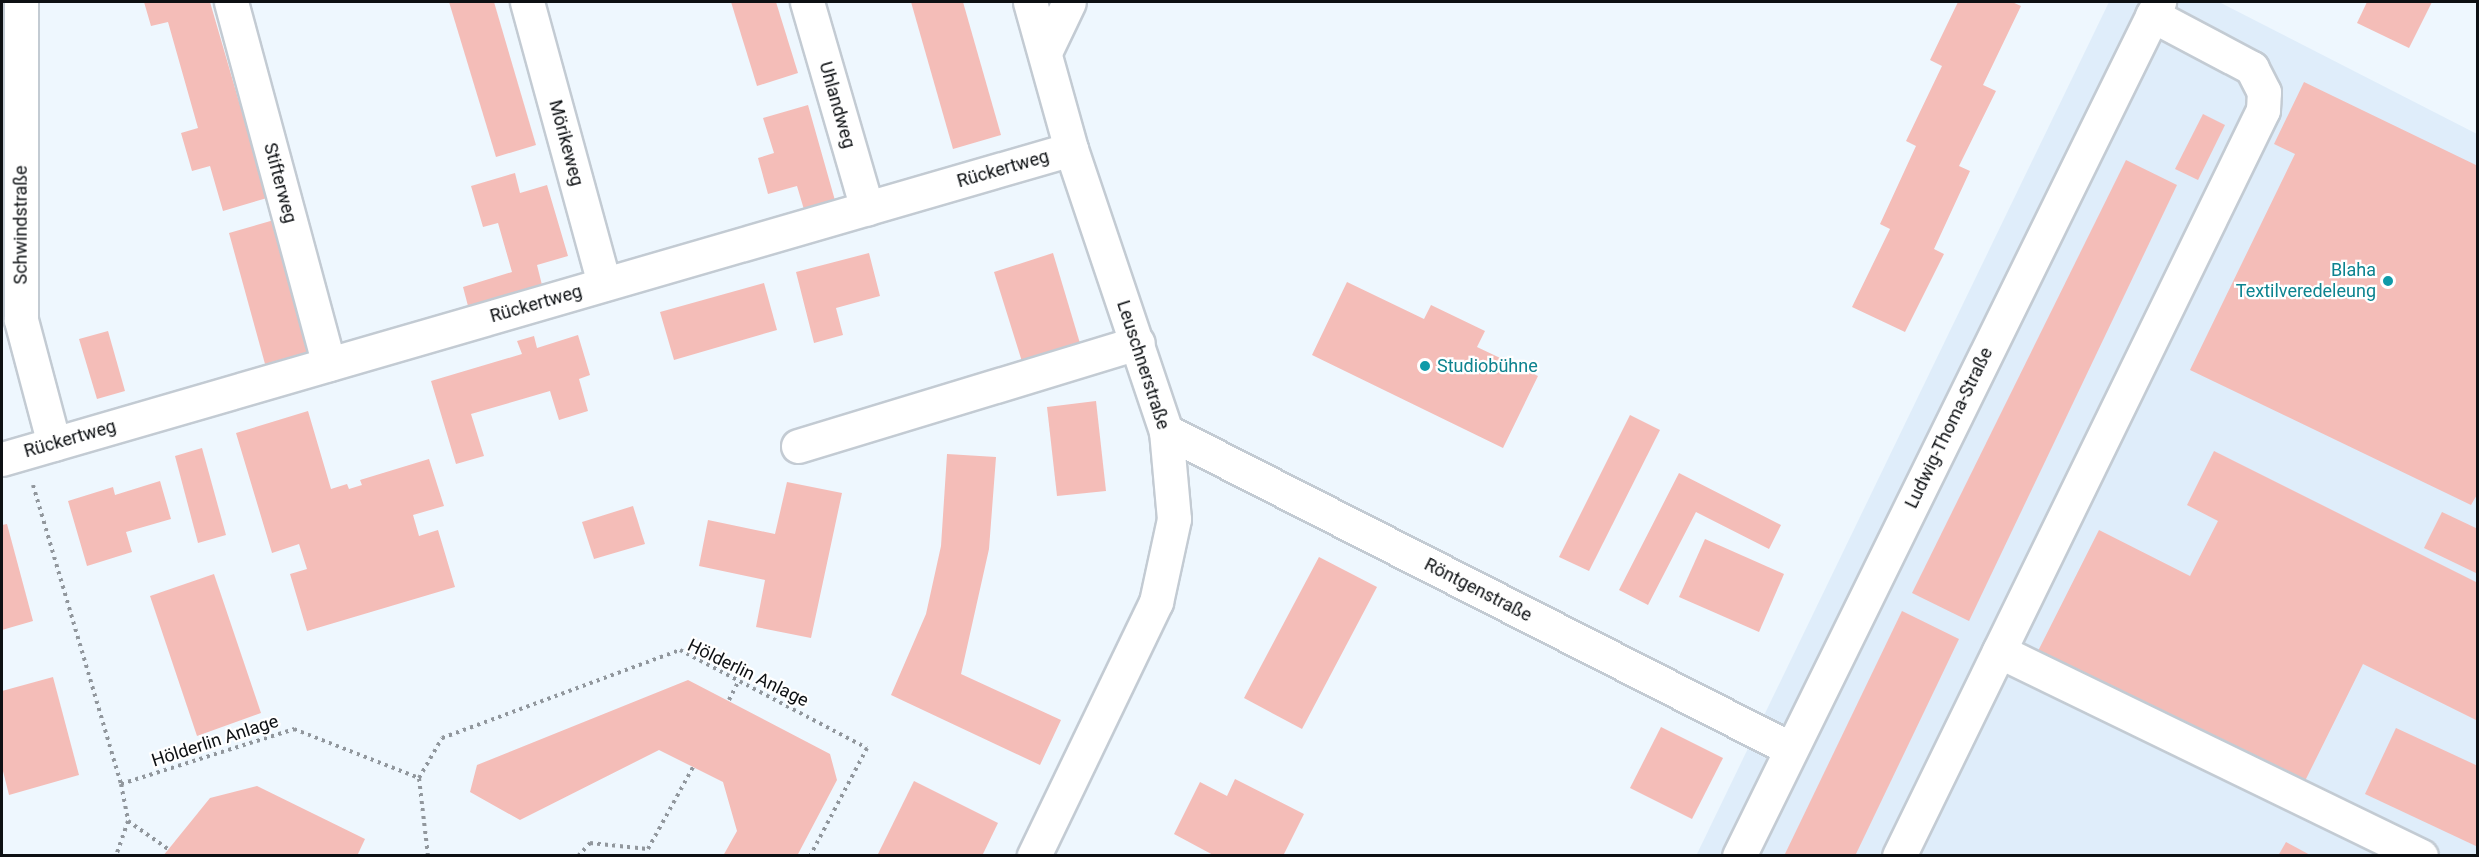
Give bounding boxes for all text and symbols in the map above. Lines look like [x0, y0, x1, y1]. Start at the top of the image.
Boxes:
street label: Uhlandweg [814, 59, 860, 151]
street label: Mörikeweg [544, 98, 588, 188]
street label: Stifterweg [259, 141, 301, 225]
street label: Rückertweg [955, 146, 1051, 192]
street label: Schwindstraße [10, 166, 32, 284]
place label: Blaha Textilveredeleung [2236, 260, 2376, 302]
marker: Blaha Textilveredeleung [2381, 274, 2395, 288]
street label: Rückertweg [488, 281, 584, 327]
street label: Leuschnerstraße [1112, 298, 1174, 432]
street label: Ludwig-Thoma-Straße [1901, 344, 1997, 512]
place label: Studiobühne [1437, 355, 1538, 377]
marker: Studiobühne [1418, 359, 1432, 373]
street label: Rückertweg [22, 416, 118, 462]
street label: Röntgenstraße [1421, 554, 1535, 626]
street label: Hölderlin Anlage [684, 634, 812, 712]
street label: Hölderlin Anlage [149, 710, 281, 772]

